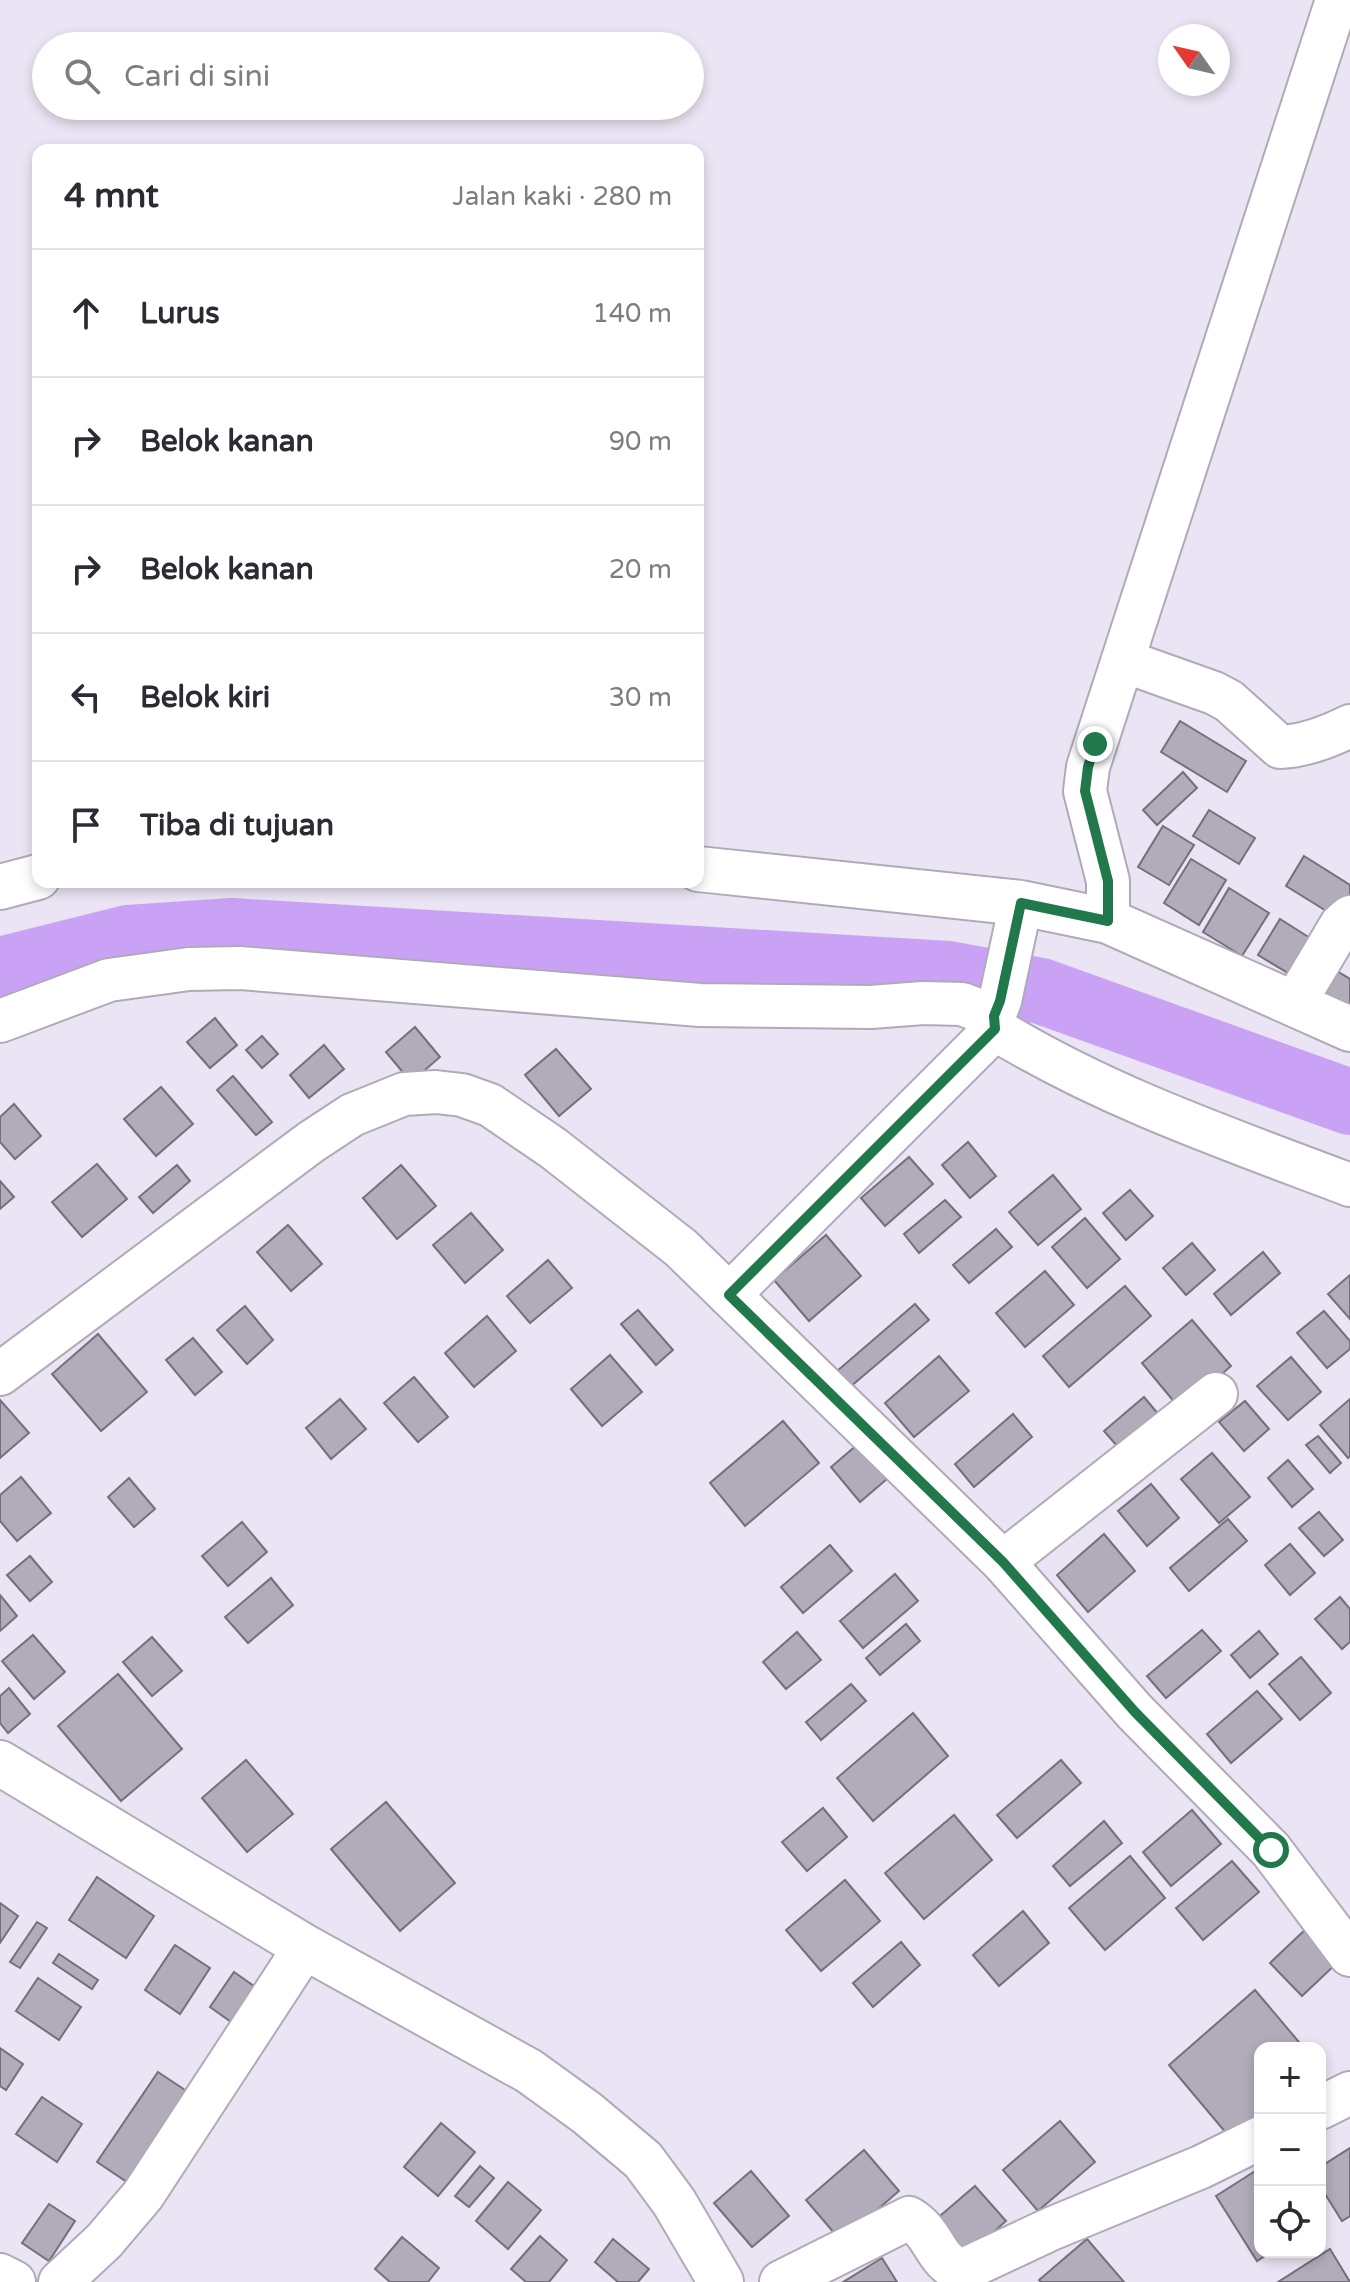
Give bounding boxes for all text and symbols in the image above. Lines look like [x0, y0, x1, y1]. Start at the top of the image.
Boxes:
north arrow [1158, 24, 1230, 96]
search box [32, 32, 704, 120]
icon: search [60, 54, 104, 98]
text: Cari di sini [124, 58, 270, 95]
text: 4 mnt [64, 176, 159, 217]
text: Jalan kaki · 280 m [453, 181, 672, 212]
icon: ahead [64, 291, 108, 335]
text: Lurus [140, 295, 220, 332]
text: 140 m [592, 298, 672, 329]
icon: right [64, 419, 108, 463]
text: Belok kanan [140, 423, 314, 460]
text: 90 m [609, 426, 672, 457]
icon: right [64, 547, 108, 591]
text: Belok kanan [140, 551, 314, 588]
text: 20 m [609, 554, 672, 585]
icon: left [64, 675, 108, 719]
text: Belok kiri [140, 679, 270, 716]
text: 30 m [609, 682, 672, 713]
route end [1077, 726, 1113, 762]
icon: arrive [64, 803, 108, 847]
text: Tiba di tujuan [140, 807, 334, 844]
route start [1253, 1832, 1289, 1868]
map controls [1254, 2042, 1326, 2258]
button: + [1254, 2042, 1326, 2114]
button: − [1254, 2114, 1326, 2186]
button: locate [1254, 2186, 1326, 2258]

